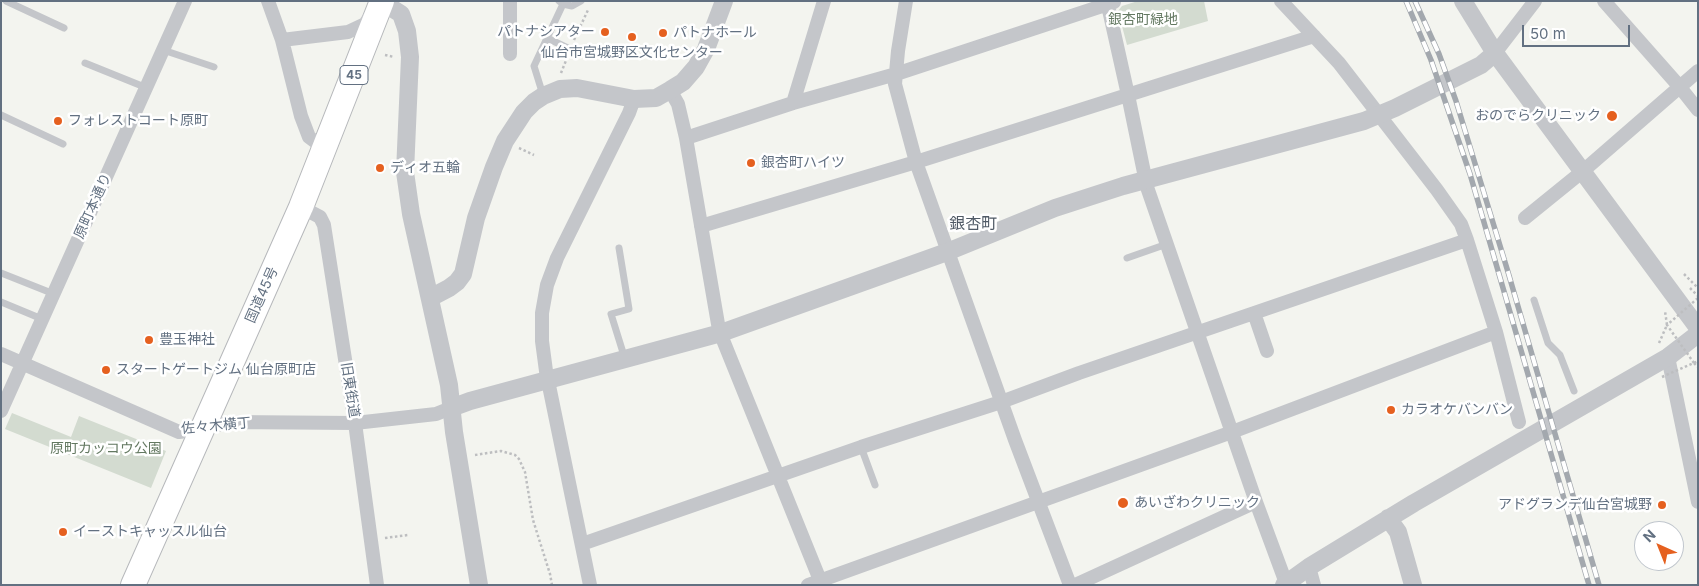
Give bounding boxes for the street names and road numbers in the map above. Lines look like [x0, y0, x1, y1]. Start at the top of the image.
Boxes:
road number: 45 [340, 66, 368, 84]
street label: 原町本通り [71, 171, 115, 241]
street label: 国道45号 [242, 264, 282, 326]
street label: 旧東街道 [337, 361, 363, 419]
street label: 佐々木横丁 [180, 415, 252, 437]

